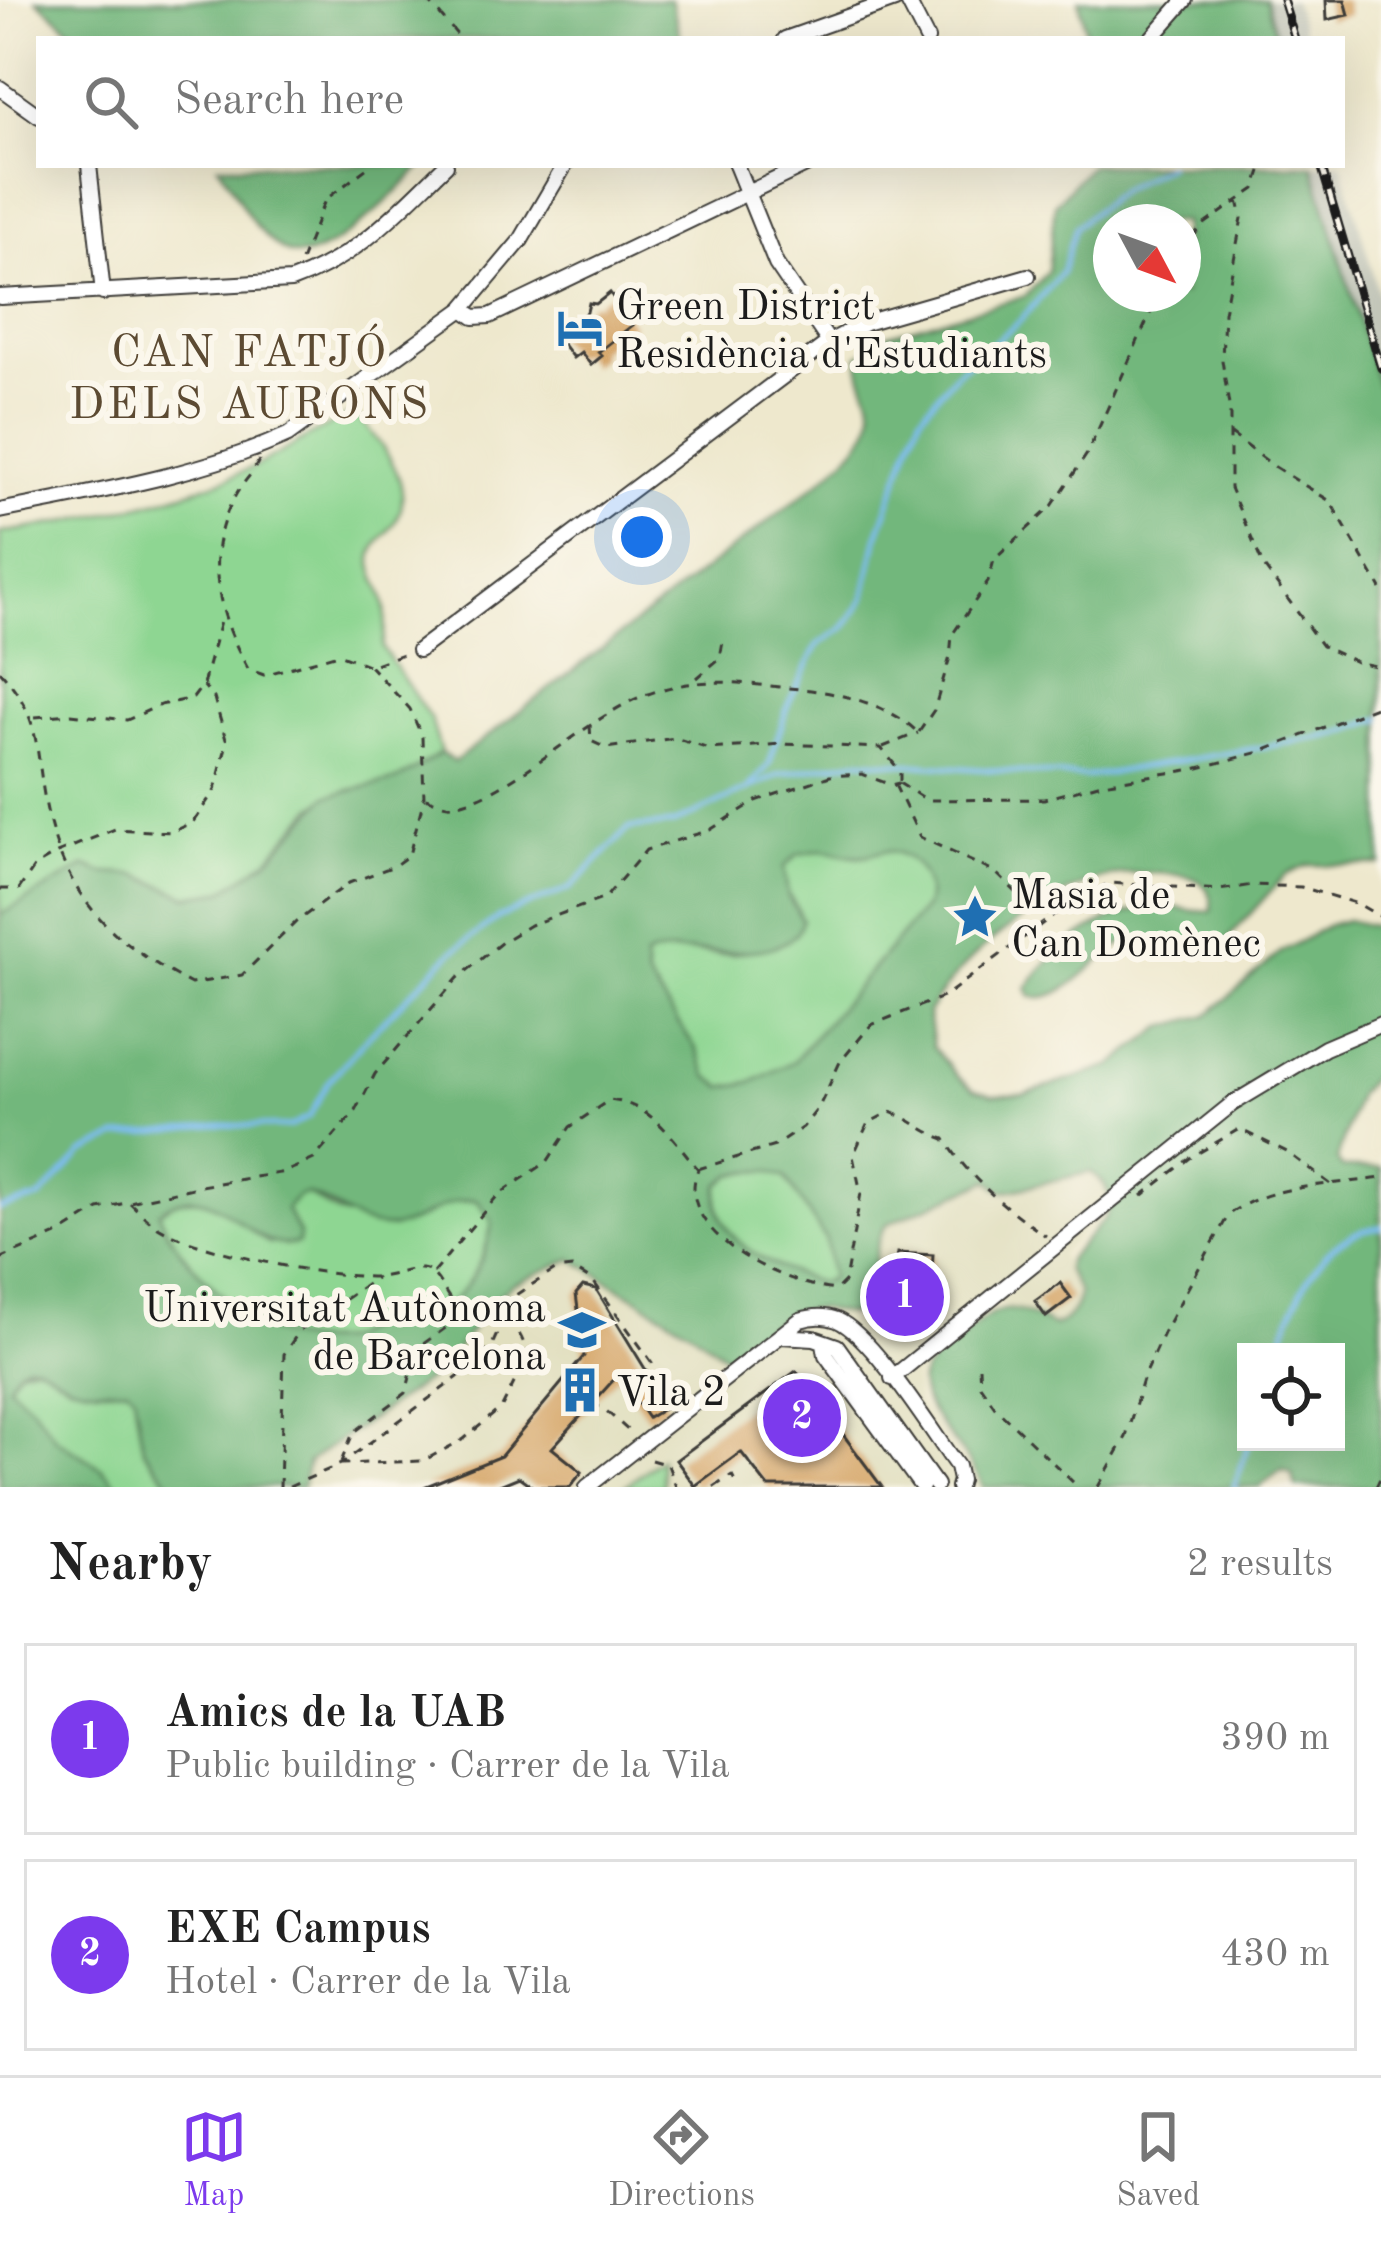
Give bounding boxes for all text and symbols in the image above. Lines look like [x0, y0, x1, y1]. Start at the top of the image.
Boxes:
search box [36, 36, 1345, 168]
icon: search [78, 69, 144, 135]
text: Search here [174, 79, 404, 124]
north arrow [1093, 204, 1201, 312]
place label: Green District Residència d'Estudiants [616, 287, 1047, 377]
hotel icon: Green District Residència d'Estudiants [555, 303, 605, 353]
district label: CAN FATJÓ DELS AURONS [69, 323, 431, 429]
your location [612, 507, 672, 567]
place label: Masia de Can Domènec [1011, 876, 1261, 966]
place icon: Masia de Can Domènec [950, 892, 1000, 942]
pin: 1 [866, 1252, 944, 1342]
place label: Universitat Autònoma de Barcelona [143, 1289, 546, 1379]
school or university icon: Universitat Autònoma de Barcelona [557, 1305, 607, 1355]
map controls [1237, 1343, 1345, 1451]
button: locate [1237, 1343, 1345, 1451]
building icon: Vila 2 [555, 1365, 605, 1415]
place label: Vila 2 [616, 1373, 726, 1415]
pin: 2 [763, 1373, 841, 1463]
text: Nearby [48, 1540, 213, 1591]
text: 2 results [1187, 1545, 1333, 1584]
text: Amics de la UAB [165, 1692, 506, 1737]
text: 1 [79, 1719, 101, 1758]
text: 390 m [1220, 1719, 1330, 1758]
text: Public building · Carrer de la Vila [165, 1747, 730, 1786]
text: EXE Campus [165, 1908, 431, 1953]
text: 2 [79, 1935, 101, 1974]
text: 430 m [1220, 1935, 1330, 1974]
text: Hotel · Carrer de la Vila [165, 1963, 571, 2002]
tab: Map [181, 2104, 247, 2217]
tab: Directions [608, 2104, 755, 2217]
tab: Saved [1116, 2104, 1200, 2217]

